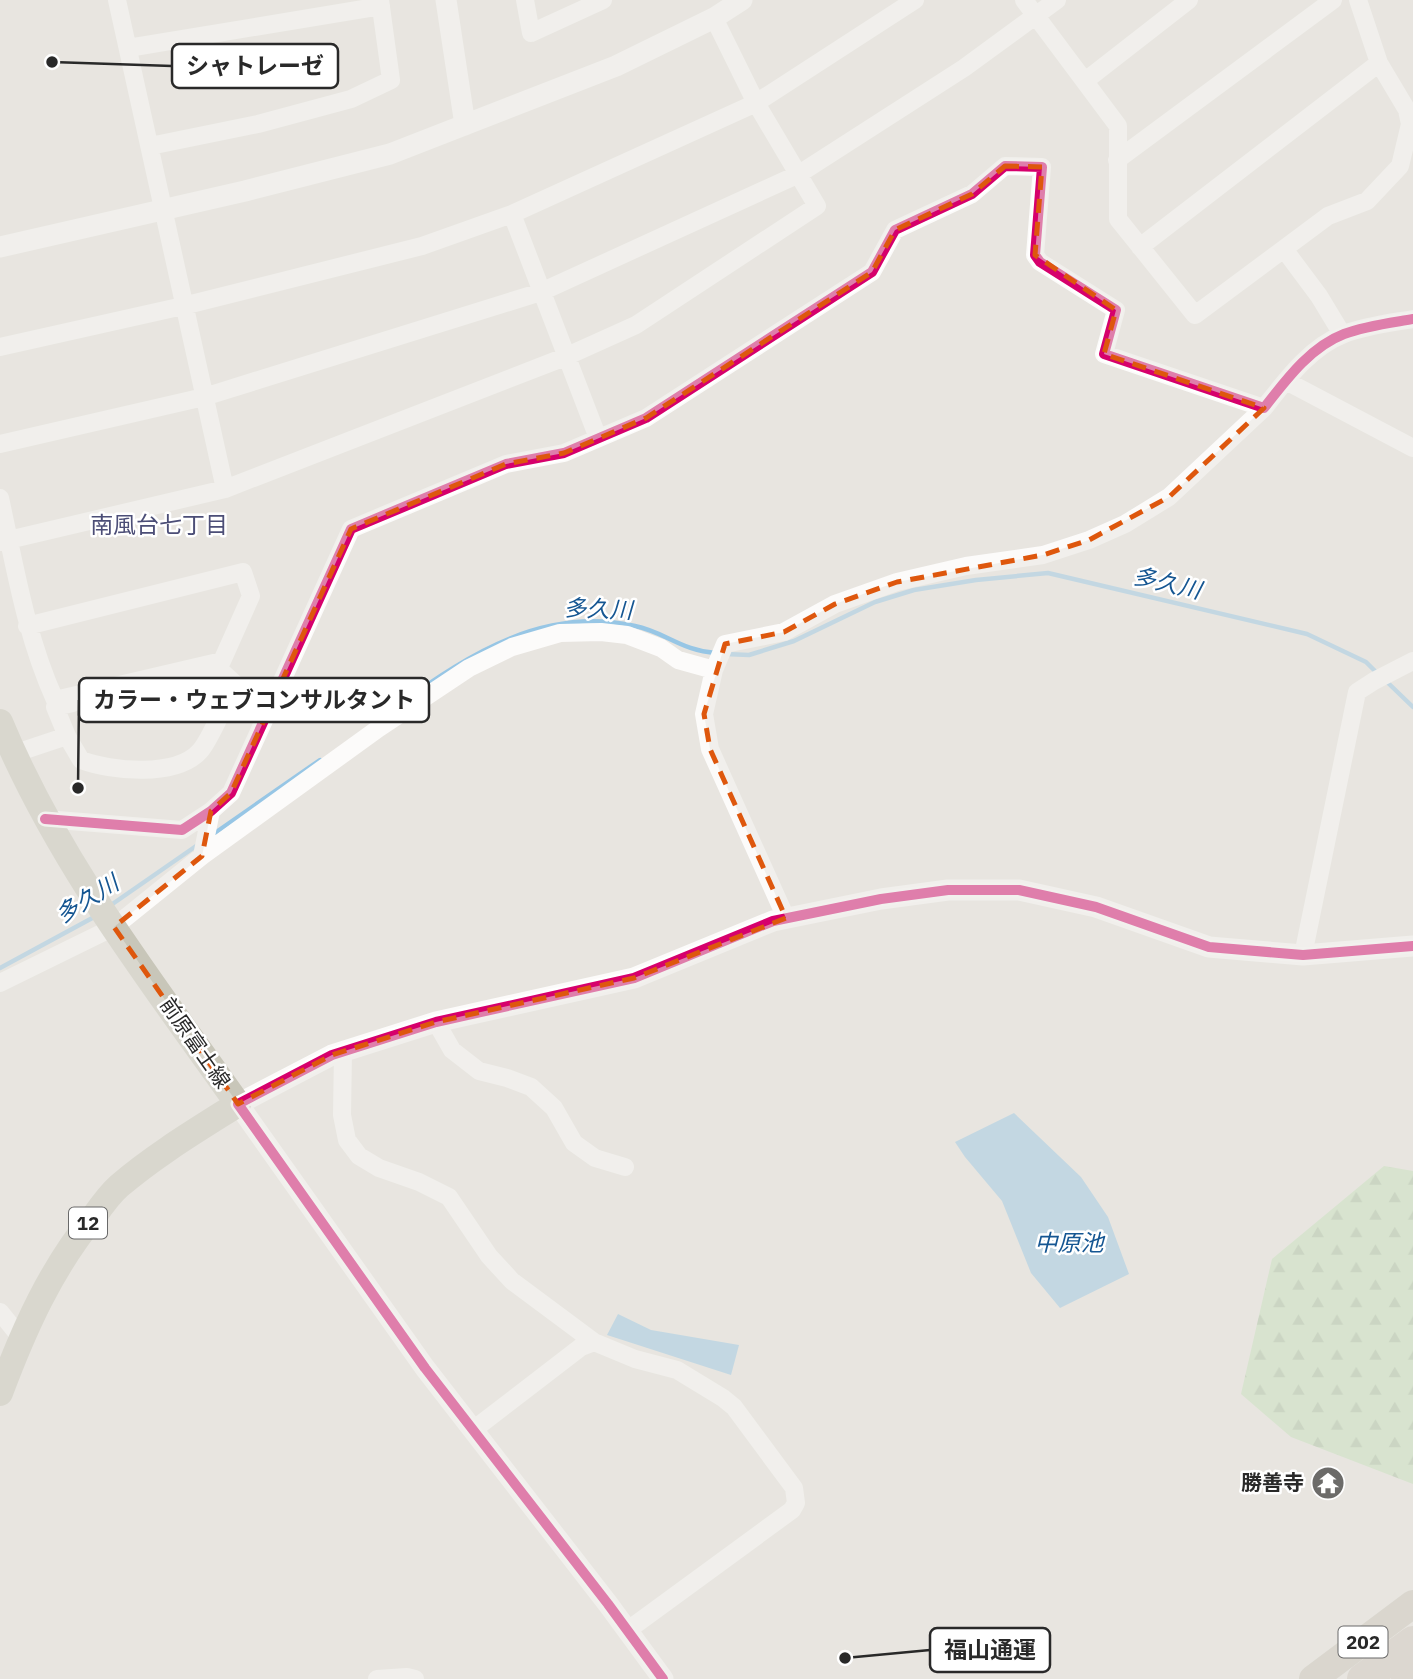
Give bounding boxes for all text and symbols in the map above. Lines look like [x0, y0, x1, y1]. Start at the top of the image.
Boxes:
callout: シャトレーゼ [172, 44, 338, 88]
text: シャトレーゼ [186, 50, 324, 80]
district label: 南風台七丁目 [90, 509, 228, 539]
water label: 多久川 [1130, 560, 1207, 605]
water label: 多久川 [563, 592, 636, 624]
callout: カラー・ウェブコンサルタント [79, 678, 429, 722]
text: カラー・ウェブコンサルタント [93, 684, 415, 714]
water label: 多久川 [49, 866, 126, 929]
street label: 前原富士線 [154, 991, 237, 1093]
road number: 12 [69, 1208, 107, 1238]
water label: 中原池 [1035, 1227, 1106, 1257]
temple icon: 勝善寺 [1309, 1464, 1347, 1502]
place label: 勝善寺 [1241, 1468, 1304, 1496]
road number: 202 [1338, 1626, 1388, 1658]
callout: 福山通運 [930, 1628, 1050, 1672]
text: 福山通運 [944, 1634, 1036, 1664]

